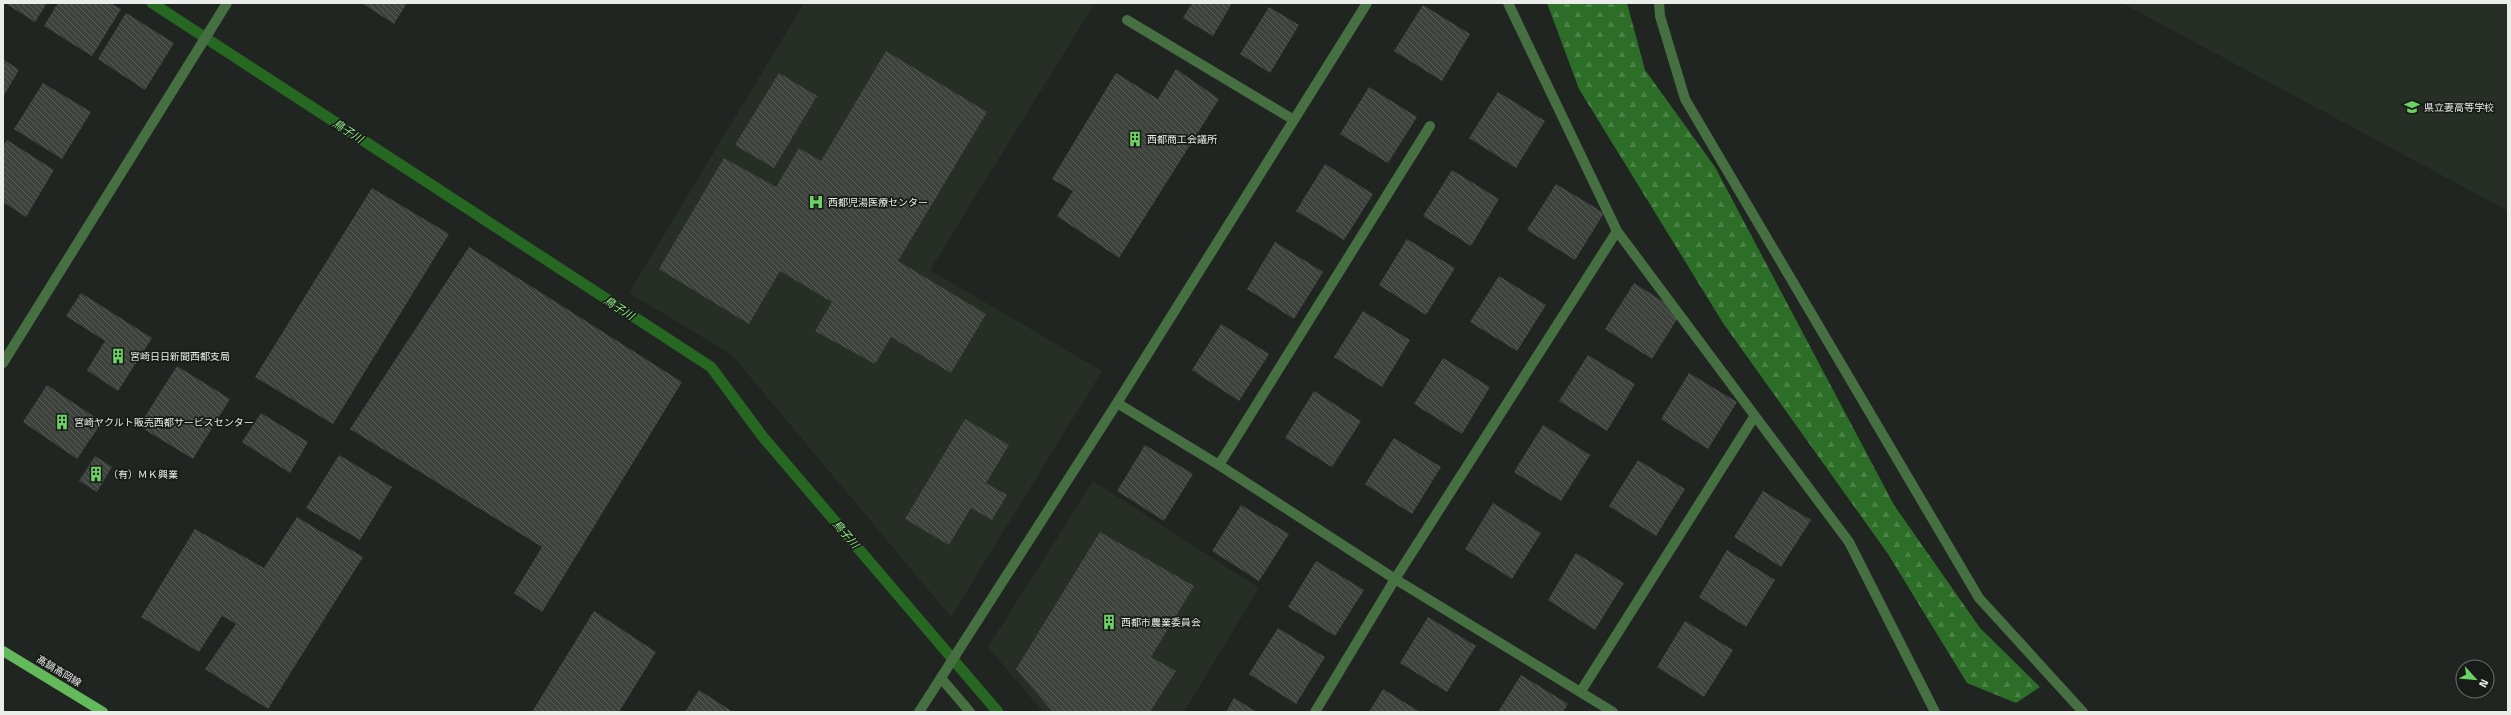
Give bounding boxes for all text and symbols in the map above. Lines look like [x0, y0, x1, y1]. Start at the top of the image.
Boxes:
school or university icon: 県立妻高等学校 [2403, 98, 2421, 116]
place label: 県立妻高等学校 [2424, 100, 2494, 115]
water label: 鳥子川 [330, 115, 367, 147]
building icon: 西都商工会議所 [1126, 130, 1144, 148]
place label: 西都商工会議所 [1147, 132, 1217, 147]
hospital icon: 西都児湯医療センター [807, 193, 825, 211]
place label: 西都児湯医療センター [828, 195, 928, 210]
water label: 鳥子川 [601, 292, 638, 324]
building icon: 宮崎日日新聞西都支局 [109, 347, 127, 365]
place label: 宮崎日日新聞西都支局 [130, 349, 230, 364]
building icon: 宮崎ヤクルト販売西都サービスセンター [53, 413, 71, 431]
place label: 宮崎ヤクルト販売西都サービスセンター [74, 415, 254, 430]
building icon: （有）ＭＫ興業 [87, 465, 105, 483]
place label: （有）ＭＫ興業 [108, 467, 178, 482]
water label: 鳥子川 [829, 516, 864, 552]
building icon: 西都市農業委員会 [1100, 613, 1118, 631]
place label: 西都市農業委員会 [1121, 615, 1201, 630]
street label: 高鍋高岡線 [34, 652, 84, 690]
north arrow [2455, 659, 2495, 699]
text: N [2475, 677, 2493, 691]

